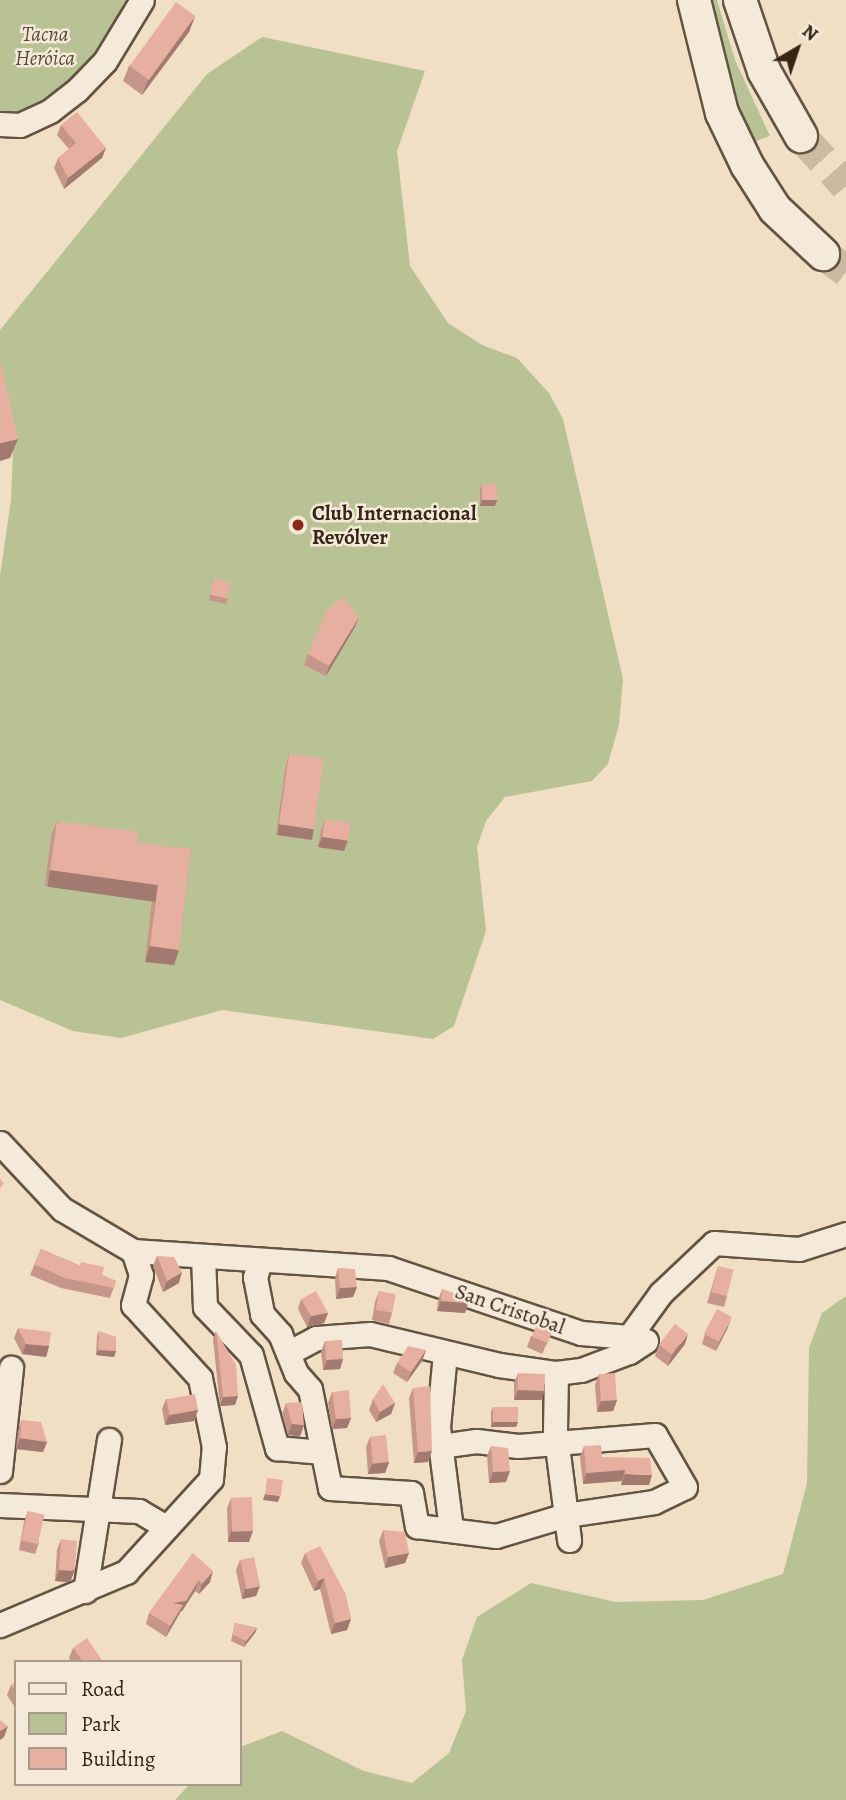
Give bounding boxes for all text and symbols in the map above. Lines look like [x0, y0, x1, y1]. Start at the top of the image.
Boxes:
north arrow [762, 14, 832, 84]
text: N [797, 18, 824, 47]
park label: Tacna Heróica [15, 21, 75, 71]
place label: Club Internacional Revólver [312, 500, 477, 550]
marker: Club Internacional Revólver [290, 517, 306, 533]
street label: San Cristobal [452, 1278, 568, 1340]
legend [14, 1660, 242, 1786]
text: Road [81, 1675, 125, 1703]
text: Park [81, 1710, 120, 1738]
text: Building [81, 1745, 155, 1773]

